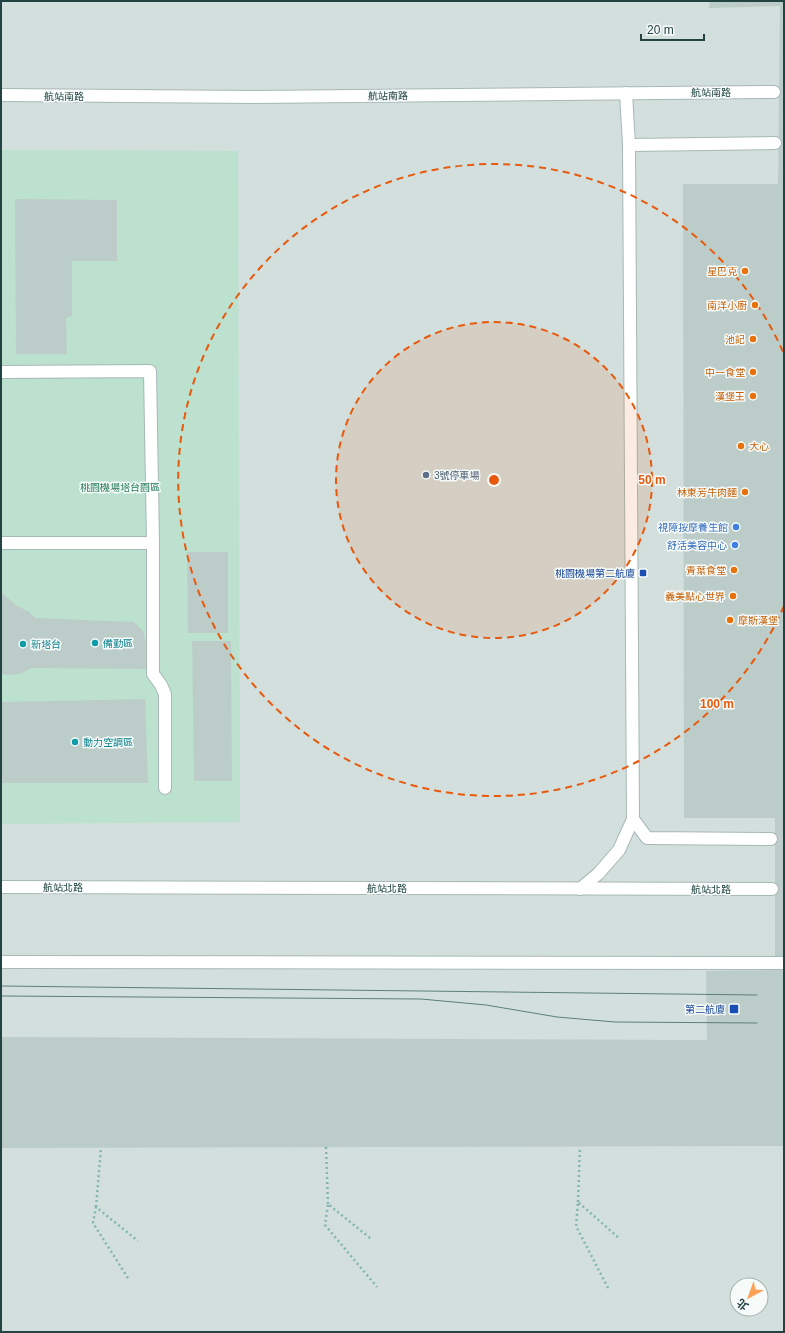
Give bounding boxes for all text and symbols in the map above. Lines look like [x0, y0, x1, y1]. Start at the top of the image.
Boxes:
scale bar [641, 16, 704, 42]
text: 20 m [647, 23, 674, 37]
street label: 航站南路 [691, 87, 731, 98]
street label: 航站南路 [368, 90, 408, 102]
street label: 航站南路 [44, 91, 84, 102]
place label: 星巴克 [707, 266, 737, 277]
marker: 星巴克 [740, 266, 750, 276]
place label: 南洋小廚 [707, 300, 747, 311]
marker: 南洋小廚 [750, 300, 760, 310]
place label: 池記 [725, 334, 745, 345]
marker: 池記 [748, 334, 758, 344]
place label: 中一食堂 [705, 367, 745, 378]
marker: 中一食堂 [748, 367, 758, 377]
place label: 漢堡王 [715, 391, 745, 402]
marker: 漢堡王 [748, 391, 758, 401]
marker: 大心 [736, 441, 746, 451]
place label: 大心 [749, 441, 769, 452]
marker: 3號停車場 [421, 470, 431, 480]
place label: 3號停車場 [434, 470, 480, 481]
centre of rings [487, 473, 501, 487]
text: 50 m [638, 473, 666, 487]
park label: 桃園機場塔台園區 [80, 482, 160, 493]
place label: 林東芳牛肉麵 [677, 487, 737, 498]
marker: 林東芳牛肉麵 [740, 487, 750, 497]
place label: 視障按摩養生館 [658, 522, 728, 533]
marker: 視障按摩養生館 [731, 522, 741, 532]
place label: 舒活美容中心 [667, 540, 727, 551]
marker: 舒活美容中心 [730, 540, 740, 550]
place label: 青葉食堂 [686, 565, 726, 576]
marker: 青葉食堂 [729, 565, 739, 575]
place label: 桃園機場第二航廈 [555, 568, 635, 579]
marker: 桃園機場第二航廈 [638, 568, 648, 578]
place label: 義美點心世界 [665, 591, 725, 602]
marker: 義美點心世界 [728, 591, 738, 601]
marker: 摩斯漢堡 [725, 615, 735, 625]
place label: 摩斯漢堡 [738, 615, 778, 626]
marker: 備勤區 [90, 638, 100, 648]
place label: 備勤區 [103, 638, 133, 649]
marker: 新塔台 [18, 639, 28, 649]
place label: 新塔台 [31, 639, 61, 650]
text: 100 m [700, 697, 734, 711]
marker: 動力空調區 [70, 737, 80, 747]
place label: 動力空調區 [83, 737, 133, 748]
street label: 航站北路 [43, 882, 83, 893]
street label: 航站北路 [367, 883, 407, 894]
street label: 航站北路 [691, 884, 731, 895]
marker: 第二航廈 [728, 1003, 740, 1015]
place label: 第二航廈 [685, 1004, 725, 1015]
north arrow [729, 1277, 769, 1317]
text: 北 [734, 1296, 751, 1313]

